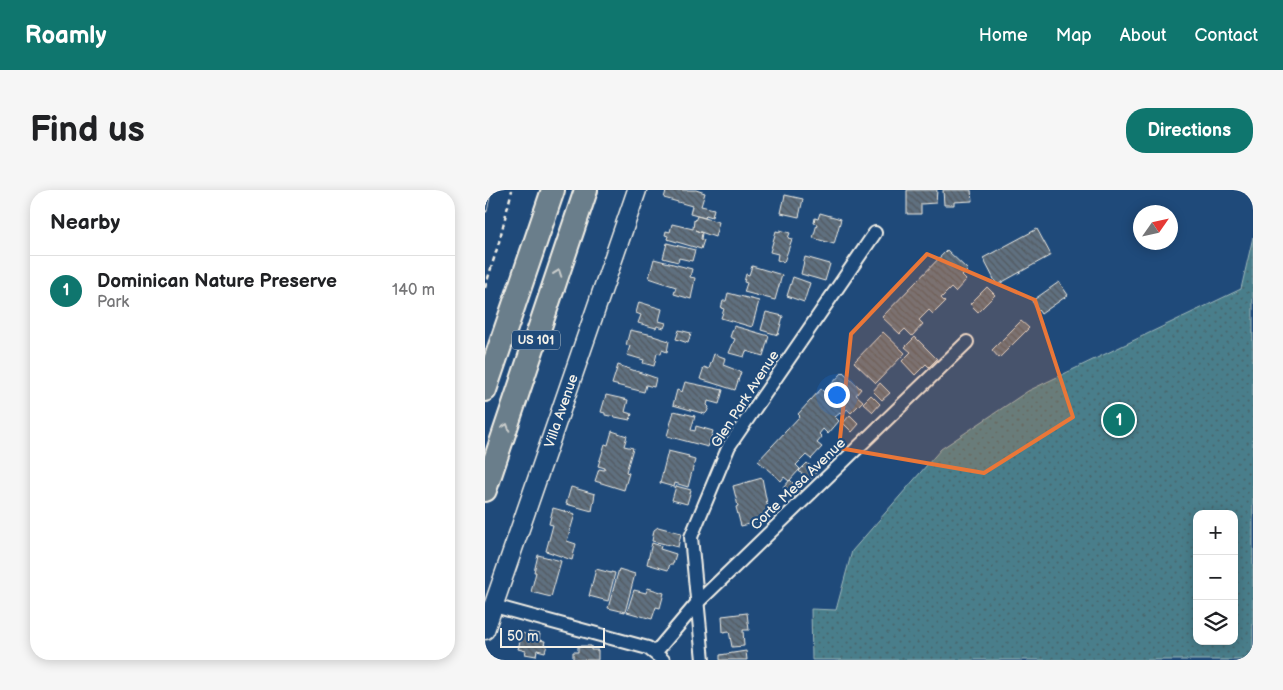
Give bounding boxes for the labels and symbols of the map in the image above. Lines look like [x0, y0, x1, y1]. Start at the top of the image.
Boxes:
north arrow [1133, 205, 1178, 250]
one-way arrow [552, 269, 562, 278]
road number: US 101 [512, 330, 560, 350]
street label: Glen Park Avenue [707, 347, 783, 451]
street label: Villa Avenue [540, 372, 581, 450]
your location [824, 382, 850, 408]
pin: 1 [1103, 401, 1135, 439]
one-way arrow [500, 423, 510, 432]
street label: Corte Mesa Avenue [747, 434, 849, 534]
scale bar [500, 625, 605, 648]

